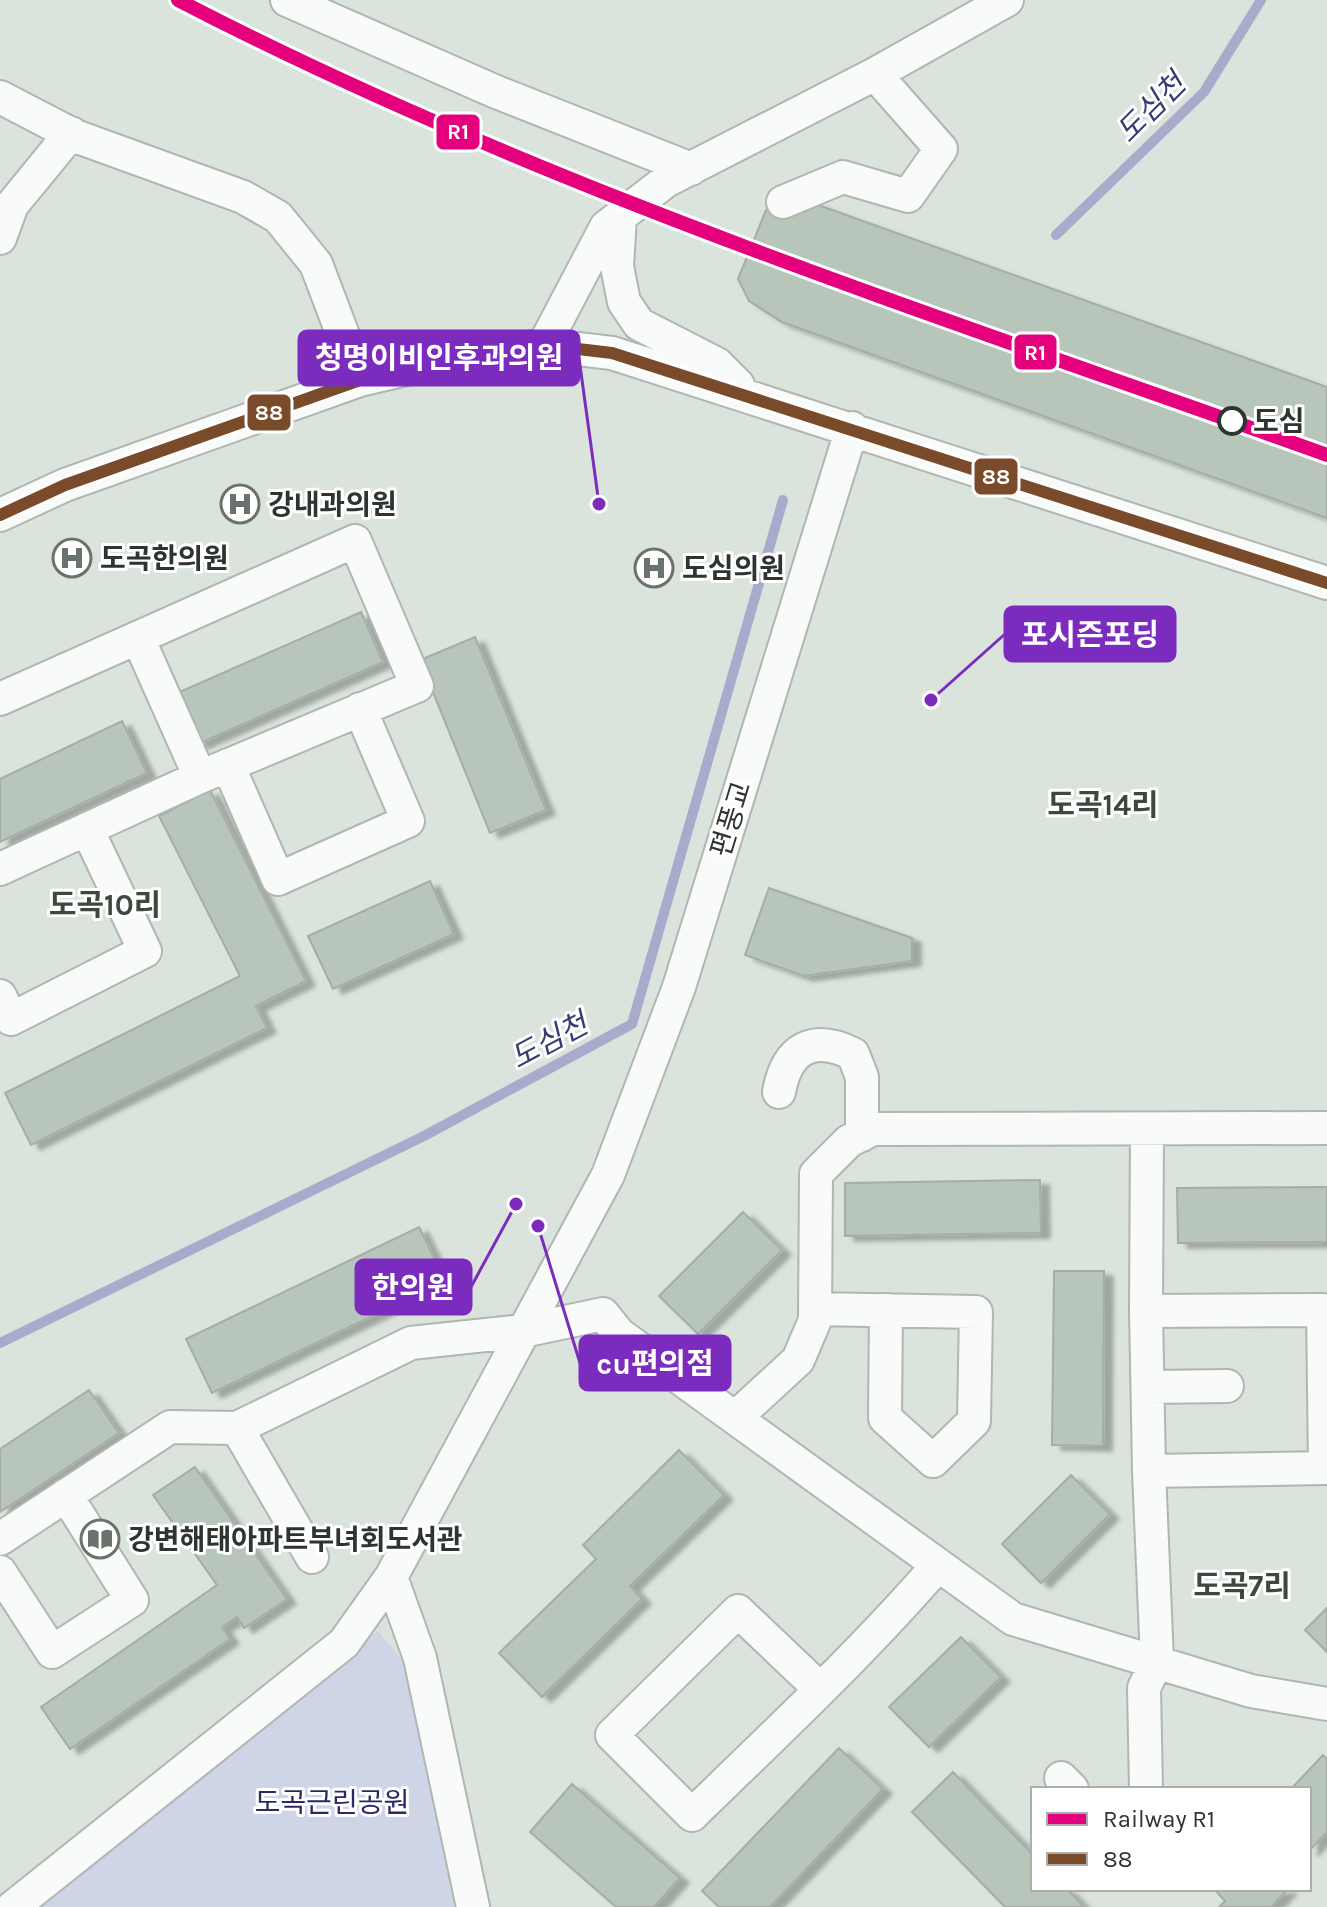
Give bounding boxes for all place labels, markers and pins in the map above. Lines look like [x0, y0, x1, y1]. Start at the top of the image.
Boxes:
callout: 청명이비인후과의원 [299, 331, 579, 385]
place label: 도심 [1253, 405, 1305, 438]
marker: 도심 [1218, 407, 1246, 435]
hospital icon: 강내과의원 [219, 483, 261, 525]
place label: 강내과의원 [268, 488, 397, 521]
hospital icon: 도곡한의원 [51, 537, 93, 579]
place label: 도곡한의원 [100, 542, 229, 575]
hospital icon: 도심의원 [633, 547, 675, 589]
place label: 도심의원 [682, 552, 785, 585]
callout: 포시즌포딩 [1005, 607, 1175, 661]
callout: 한의원 [356, 1260, 471, 1314]
callout: cu편의점 [580, 1336, 730, 1390]
library icon: 강변해태아파트부녀회도서관 [79, 1518, 121, 1560]
place label: 강변해태아파트부녀회도서관 [128, 1523, 463, 1556]

